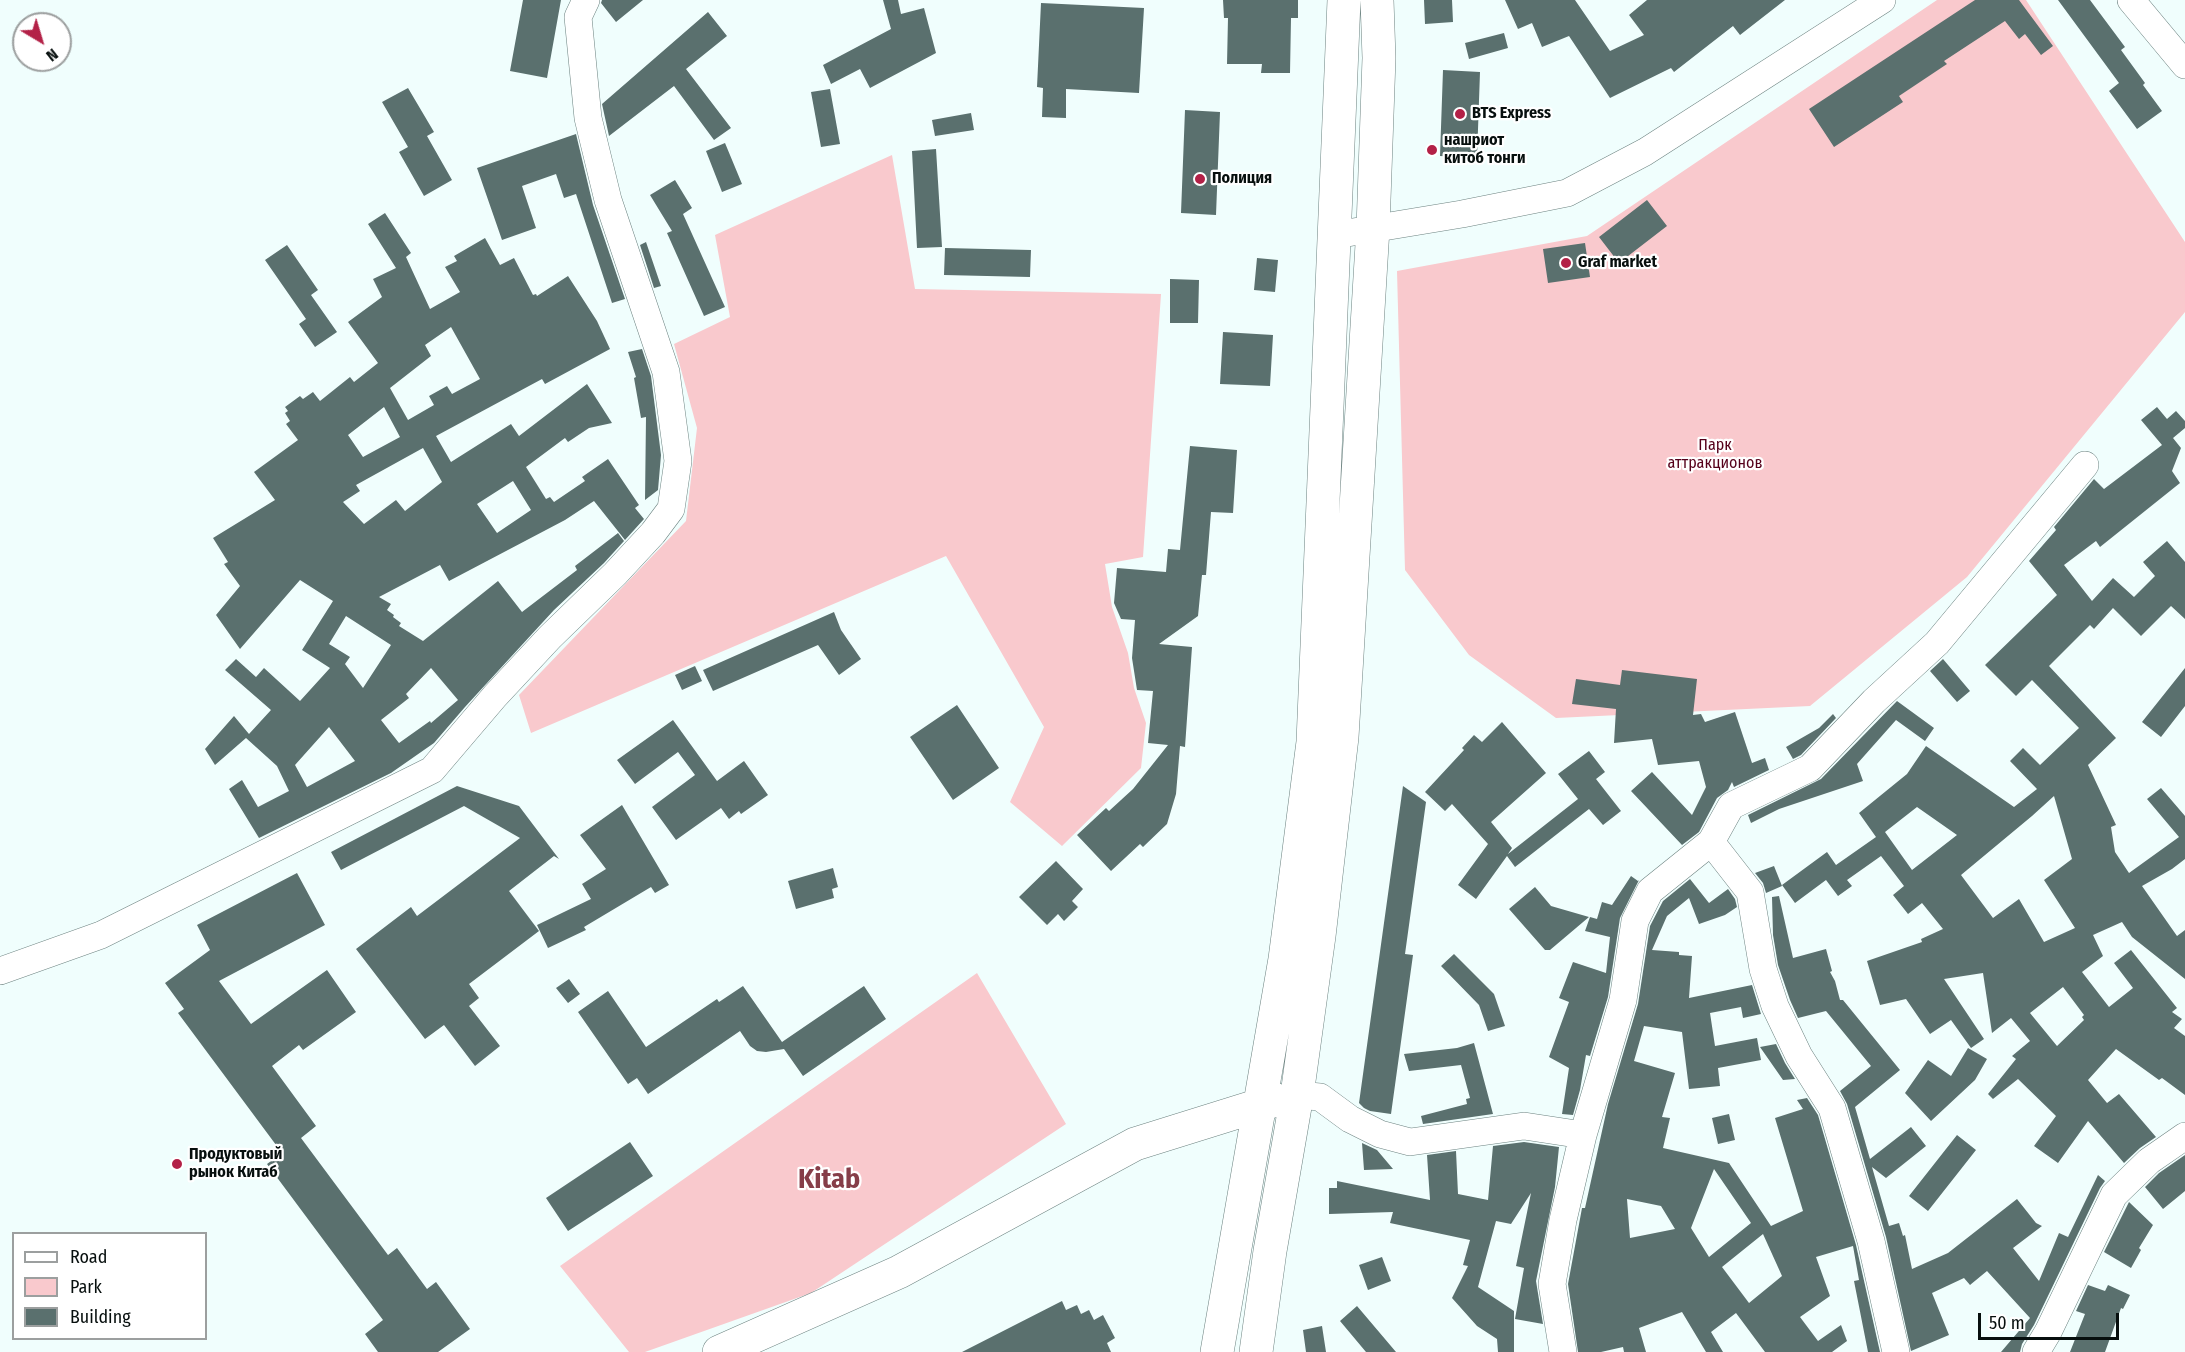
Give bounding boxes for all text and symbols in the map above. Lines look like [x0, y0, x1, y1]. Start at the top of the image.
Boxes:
north arrow [12, 12, 72, 72]
text: N [43, 45, 62, 65]
place label: BTS Express [1472, 104, 1551, 124]
marker: BTS Express [1453, 107, 1467, 121]
place label: нашриот китоб тонги [1444, 131, 1526, 169]
marker: нашриот китоб тонги [1425, 143, 1439, 157]
place label: Полиция [1212, 169, 1272, 189]
marker: Полиция [1193, 172, 1207, 186]
place label: Graf market [1578, 253, 1657, 273]
marker: Graf market [1559, 256, 1573, 270]
park label: Парк аттракционов [1668, 436, 1762, 474]
place label: Продуктовый рынок Китаб [189, 1145, 282, 1183]
marker: Продуктовый рынок Китаб [170, 1157, 184, 1171]
district label: Kitab [798, 1163, 860, 1197]
legend [12, 1232, 207, 1340]
text: Road [70, 1246, 107, 1268]
text: Park [70, 1276, 102, 1298]
scale bar [1981, 1301, 2122, 1339]
text: Building [70, 1306, 131, 1328]
text: 50 m [1989, 1312, 2025, 1334]

